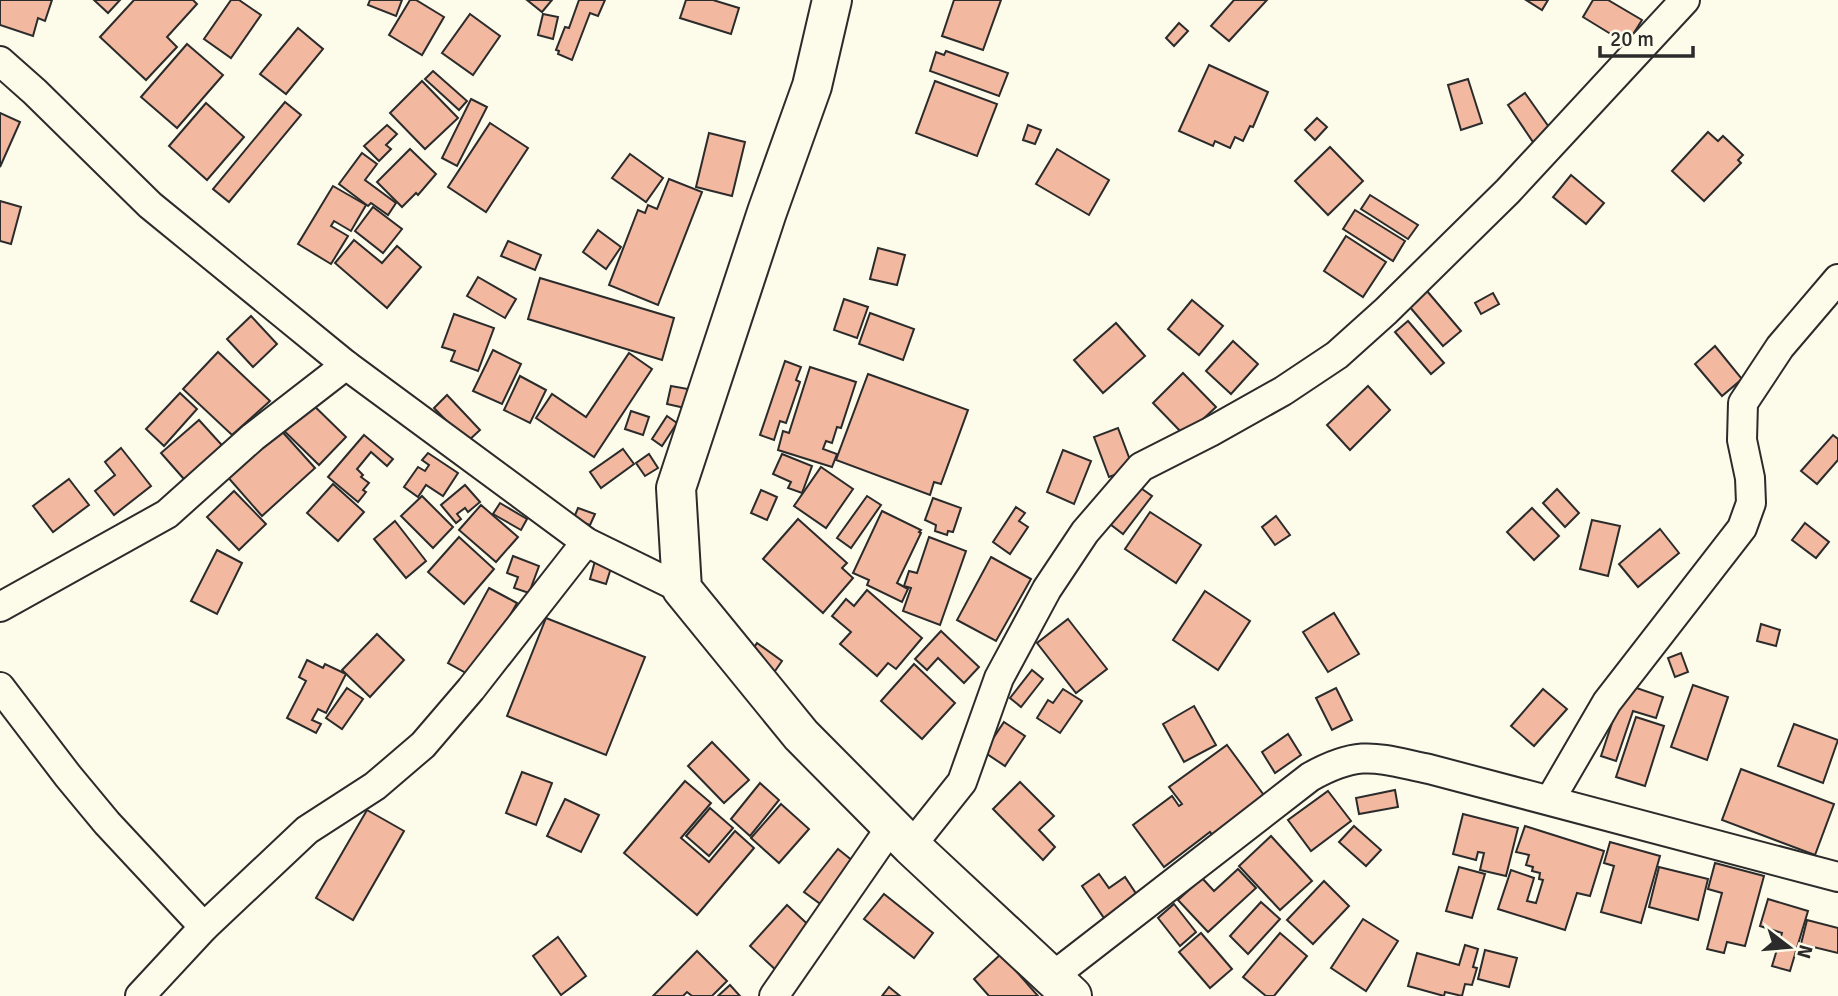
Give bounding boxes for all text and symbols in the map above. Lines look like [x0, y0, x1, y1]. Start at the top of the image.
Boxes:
scale bar [1600, 14, 1693, 58]
text: 20 m [1610, 26, 1654, 52]
north arrow [1754, 912, 1824, 982]
text: N [1791, 942, 1818, 961]

